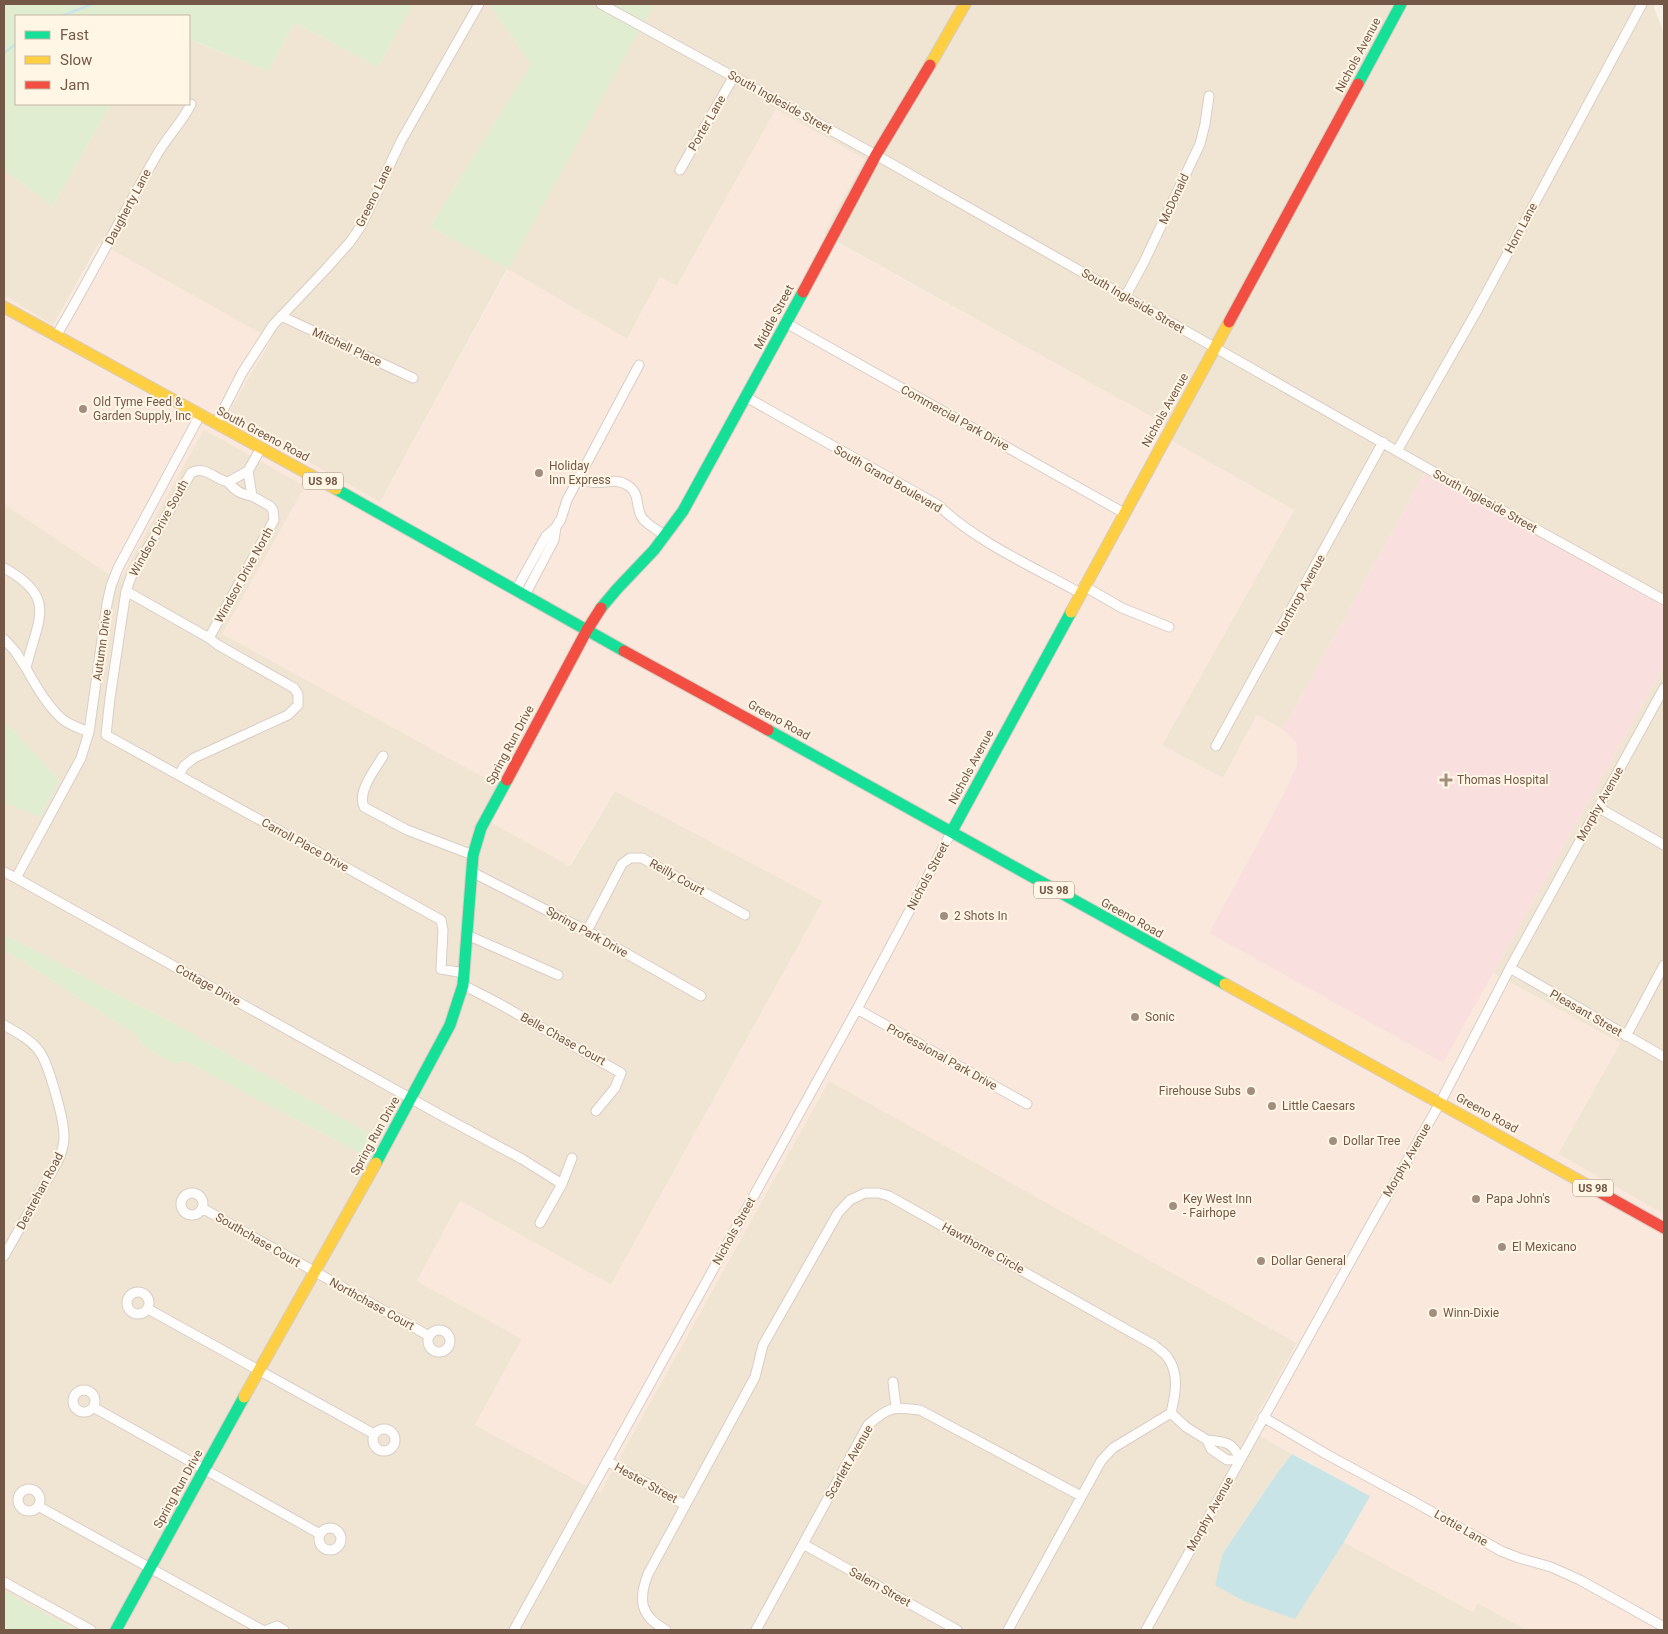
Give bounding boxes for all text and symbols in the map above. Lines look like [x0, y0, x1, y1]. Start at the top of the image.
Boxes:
legend [15, 15, 190, 105]
street label: Nichols Avenue [1332, 15, 1384, 95]
text: Fast [60, 26, 89, 44]
text: Slow [60, 51, 92, 69]
street label: South Ingleside Street [725, 68, 835, 136]
text: Jam [60, 76, 90, 94]
street label: Porter Lane [685, 93, 729, 153]
street label: Greeno Lane [353, 163, 395, 229]
street label: Daugherty Lane [102, 167, 154, 247]
street label: McDonald [1156, 171, 1192, 227]
street label: Horn Lane [1502, 200, 1540, 256]
street label: South Ingleside Street [1079, 266, 1187, 336]
street label: Middle Street [751, 282, 797, 352]
street label: Mitchell Place [310, 325, 384, 369]
street label: Nichols Avenue [1139, 371, 1191, 449]
street label: Commercial Park Drive [898, 382, 1012, 454]
place label: Old Tyme Feed & Garden Supply, Inc [93, 395, 191, 423]
marker: Old Tyme Feed & Garden Supply, Inc [77, 403, 89, 415]
street label: South Greeno Road [214, 404, 312, 464]
street label: South Grand Boulevard [832, 442, 944, 516]
place label: Holiday Inn Express [549, 459, 611, 487]
marker: Holiday Inn Express [533, 467, 545, 479]
street label: South Ingleside Street [1430, 467, 1540, 535]
road number: US 98 [303, 472, 343, 490]
street label: Windsor Drive South [127, 477, 191, 579]
street label: Windsor Drive North [212, 525, 276, 625]
street label: Northrop Avenue [1272, 552, 1328, 638]
street label: Autumn Drive [90, 608, 114, 682]
street label: Greeno Road [746, 697, 812, 743]
street label: Spring Run Drive [483, 703, 537, 787]
street label: Nichols Avenue [945, 727, 997, 807]
street label: Morphy Avenue [1574, 764, 1626, 844]
marker: Thomas Hospital [1439, 773, 1453, 787]
place label: Thomas Hospital [1457, 773, 1548, 787]
street label: Carroll Place Drive [259, 815, 351, 875]
street label: Nichols Street [904, 840, 952, 912]
street label: Reilly Court [647, 856, 707, 898]
road number: US 98 [1034, 882, 1074, 898]
street label: Greeno Road [1099, 895, 1165, 941]
street label: Spring Park Drive [544, 904, 630, 960]
place label: 2 Shots In [954, 909, 1007, 923]
marker: 2 Shots In [938, 910, 950, 922]
street label: Cottage Drive [173, 961, 243, 1009]
street label: Pleasant Street [1547, 987, 1625, 1039]
street label: Belle Chase Court [518, 1010, 608, 1068]
place label: Sonic [1145, 1010, 1175, 1024]
marker: Sonic [1129, 1011, 1141, 1023]
street label: Professional Park Drive [884, 1021, 1000, 1093]
place label: Firehouse Subs [1159, 1084, 1241, 1098]
marker: Firehouse Subs [1245, 1085, 1257, 1097]
street label: Greeno Road [1454, 1090, 1520, 1136]
street label: Spring Run Drive [348, 1094, 402, 1178]
place label: Little Caesars [1282, 1099, 1355, 1113]
marker: Little Caesars [1266, 1100, 1278, 1112]
street label: Morphy Avenue [1380, 1121, 1434, 1199]
place label: Dollar Tree [1343, 1134, 1400, 1148]
marker: Dollar Tree [1327, 1135, 1339, 1147]
street label: Destrehan Road [14, 1150, 66, 1232]
road number: US 98 [1573, 1180, 1613, 1196]
place label: Key West Inn - Fairhope [1183, 1192, 1252, 1220]
place label: Papa John's [1486, 1192, 1550, 1206]
marker: Papa John's [1470, 1193, 1482, 1205]
street label: Nichols Street [710, 1195, 758, 1267]
marker: Key West Inn - Fairhope [1167, 1200, 1179, 1212]
street label: Southchase Court [213, 1210, 303, 1270]
street label: Hawthorne Circle [939, 1220, 1027, 1276]
place label: El Mexicano [1512, 1240, 1577, 1254]
marker: El Mexicano [1496, 1241, 1508, 1253]
place label: Dollar General [1271, 1254, 1346, 1268]
marker: Dollar General [1255, 1255, 1267, 1267]
street label: Northchase Court [327, 1275, 417, 1333]
place label: Winn-Dixie [1443, 1306, 1499, 1320]
marker: Winn-Dixie [1427, 1307, 1439, 1319]
street label: Scarlett Avenue [822, 1422, 876, 1502]
street label: Spring Run Drive [151, 1447, 205, 1531]
street label: Hester Street [612, 1460, 680, 1506]
street label: Morphy Avenue [1184, 1474, 1236, 1554]
street label: Lottie Lane [1432, 1507, 1490, 1549]
street label: Salem Street [847, 1564, 913, 1610]

